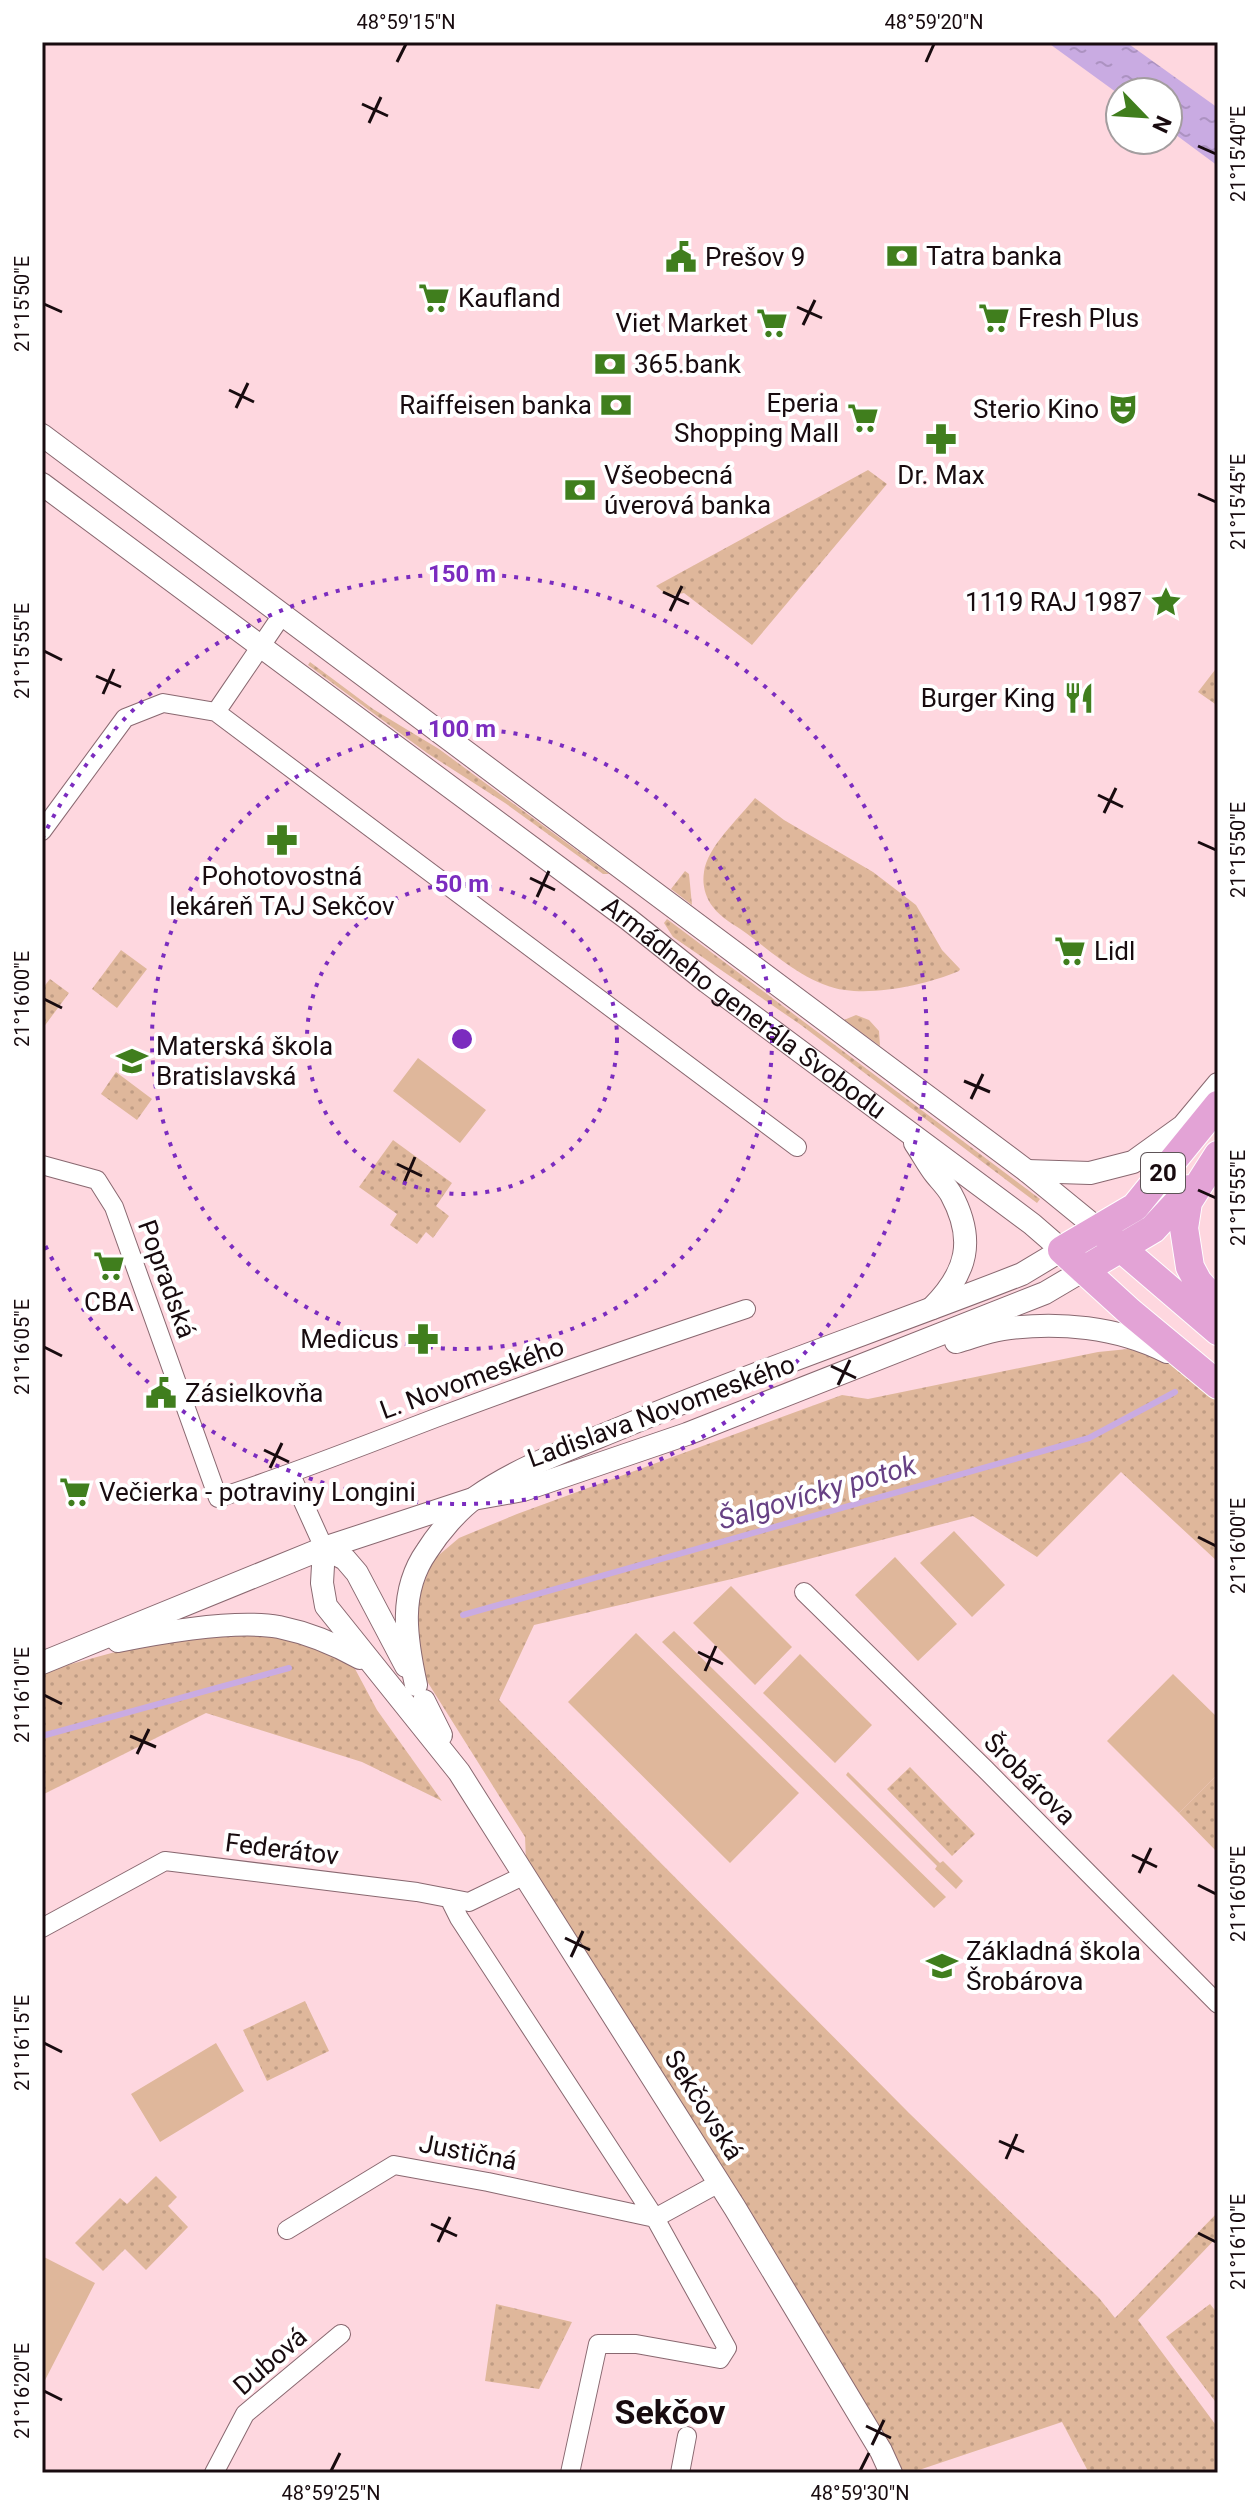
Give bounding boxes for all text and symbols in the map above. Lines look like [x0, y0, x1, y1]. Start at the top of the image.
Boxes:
text: 48°59'15"N [356, 10, 456, 34]
text: 48°59'20"N [884, 10, 984, 34]
north arrow [1104, 76, 1184, 156]
text: 21°15'40"E [1226, 106, 1250, 202]
text: N [1147, 112, 1176, 137]
bank icon: Tatra banka [885, 239, 919, 273]
public building icon: Prešov 9 [664, 240, 698, 274]
place label: Tatra banka [926, 241, 1062, 271]
place label: Prešov 9 [705, 242, 805, 272]
text: 21°15'50"E [10, 256, 34, 352]
supermarket icon: Kaufland [417, 281, 451, 315]
place label: Kaufland [458, 283, 561, 313]
supermarket icon: Fresh Plus [977, 301, 1011, 335]
place label: Fresh Plus [1018, 303, 1139, 333]
supermarket icon: Viet Market [755, 306, 789, 340]
place label: Viet Market [616, 308, 748, 338]
bank icon: 365.bank [593, 347, 627, 381]
place label: 365.bank [634, 349, 742, 379]
bank icon: Raiffeisen banka [599, 388, 633, 422]
place label: Eperia Shopping Mall [674, 388, 839, 448]
place label: Raiffeisen banka [399, 390, 592, 420]
theatre icon: Sterio Kino [1106, 392, 1140, 426]
place label: Sterio Kino [973, 394, 1099, 424]
supermarket icon: Eperia Shopping Mall [846, 401, 880, 435]
pharmacy icon: Dr. Max [924, 422, 958, 456]
text: 21°15'45"E [1226, 454, 1250, 550]
place label: Všeobecná úverová banka [604, 460, 771, 520]
place label: Dr. Max [897, 460, 985, 490]
bank icon: Všeobecná úverová banka [563, 473, 597, 507]
text: 150 m [428, 560, 496, 588]
place icon: 1119 RAJ 1987 [1149, 585, 1183, 619]
place label: 1119 RAJ 1987 [965, 587, 1142, 617]
text: 21°15'55"E [10, 603, 34, 699]
restaurant icon: Burger King [1062, 681, 1096, 715]
place label: Burger King [921, 683, 1055, 713]
text: 100 m [428, 715, 496, 743]
text: 21°15'50"E [1226, 802, 1250, 898]
pharmacy icon: Pohotovostná lekáreň TAJ Sekčov [265, 823, 299, 857]
place label: Pohotovostná lekáreň TAJ Sekčov [169, 861, 395, 921]
text: 50 m [435, 870, 489, 898]
street label: Armádneho generála Svobodu [597, 890, 892, 1125]
supermarket icon: Lidl [1053, 934, 1087, 968]
place label: Lidl [1094, 936, 1135, 966]
text: 21°16'00"E [10, 951, 34, 1047]
centre of rings [448, 1025, 476, 1053]
place label: Materská škola Bratislavská [156, 1031, 333, 1091]
school or university icon: Materská škola Bratislavská [115, 1044, 149, 1078]
text: 21°15'55"E [1226, 1150, 1250, 1246]
road number: 20 [1141, 1153, 1185, 1193]
street label: Popradská [132, 1216, 202, 1342]
supermarket icon: CBA [92, 1249, 126, 1283]
place label: CBA [84, 1287, 134, 1317]
text: 21°16'05"E [10, 1299, 34, 1395]
pharmacy icon: Medicus [406, 1322, 440, 1356]
place label: Medicus [300, 1324, 399, 1354]
street label: L. Novomeského [376, 1331, 568, 1425]
street label: Ladislava Novomeského [523, 1349, 799, 1473]
public building icon: Zásielkovňa [144, 1376, 178, 1410]
place label: Zásielkovňa [185, 1378, 323, 1408]
water label: Šalgovícky potok [714, 1448, 921, 1536]
supermarket icon: Večierka - potraviny Longini [58, 1475, 92, 1509]
place label: Večierka - potraviny Longini [99, 1477, 416, 1507]
text: 21°16'00"E [1226, 1498, 1250, 1594]
text: 21°16'10"E [10, 1647, 34, 1743]
street label: Šrobárova [978, 1727, 1082, 1831]
street label: Federátov [223, 1827, 341, 1871]
text: 21°16'05"E [1226, 1846, 1250, 1942]
place label: Základná škola Šrobárova [966, 1936, 1141, 1996]
school or university icon: Základná škola Šrobárova [925, 1949, 959, 1983]
text: 21°16'15"E [10, 1995, 34, 2091]
street label: Sekčovská [658, 2045, 750, 2165]
street label: Justičná [417, 2128, 519, 2176]
text: 21°16'10"E [1226, 2194, 1250, 2290]
street label: Dubová [227, 2321, 313, 2401]
text: 21°16'20"E [10, 2343, 34, 2439]
district label: Sekčov [615, 2392, 726, 2432]
text: 48°59'25"N [281, 2481, 381, 2505]
text: 48°59'30"N [810, 2481, 910, 2505]

